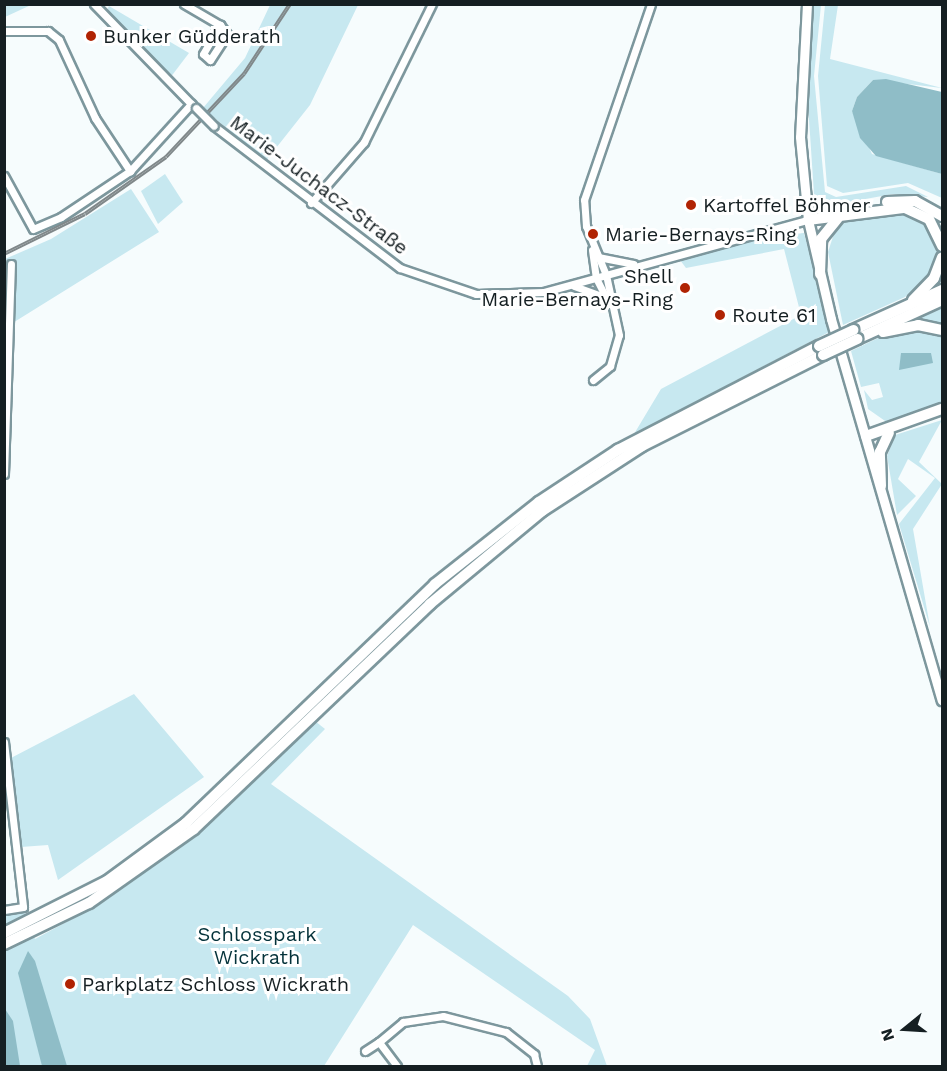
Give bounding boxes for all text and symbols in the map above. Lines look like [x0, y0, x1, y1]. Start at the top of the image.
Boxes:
place label: Bunker Güdderath [103, 24, 281, 48]
marker: Bunker Güdderath [84, 29, 98, 43]
street label: Marie-Juchacz-Straße [225, 110, 413, 260]
place label: Kartoffel Böhmer [703, 193, 871, 217]
marker: Kartoffel Böhmer [684, 198, 698, 212]
place label: Marie-Bernays-Ring [605, 222, 797, 246]
marker: Marie-Bernays-Ring [586, 227, 600, 241]
place label: Shell Marie-Bernays-Ring [481, 264, 673, 311]
marker: Shell Marie-Bernays-Ring [678, 281, 692, 295]
place label: Route 61 [732, 303, 816, 327]
marker: Route 61 [713, 308, 727, 322]
park label: Schlosspark Wickrath [198, 922, 316, 969]
place label: Parkplatz Schloss Wickrath [82, 972, 350, 996]
marker: Parkplatz Schloss Wickrath [63, 977, 77, 991]
north arrow [875, 999, 935, 1059]
text: N [877, 1026, 898, 1043]

